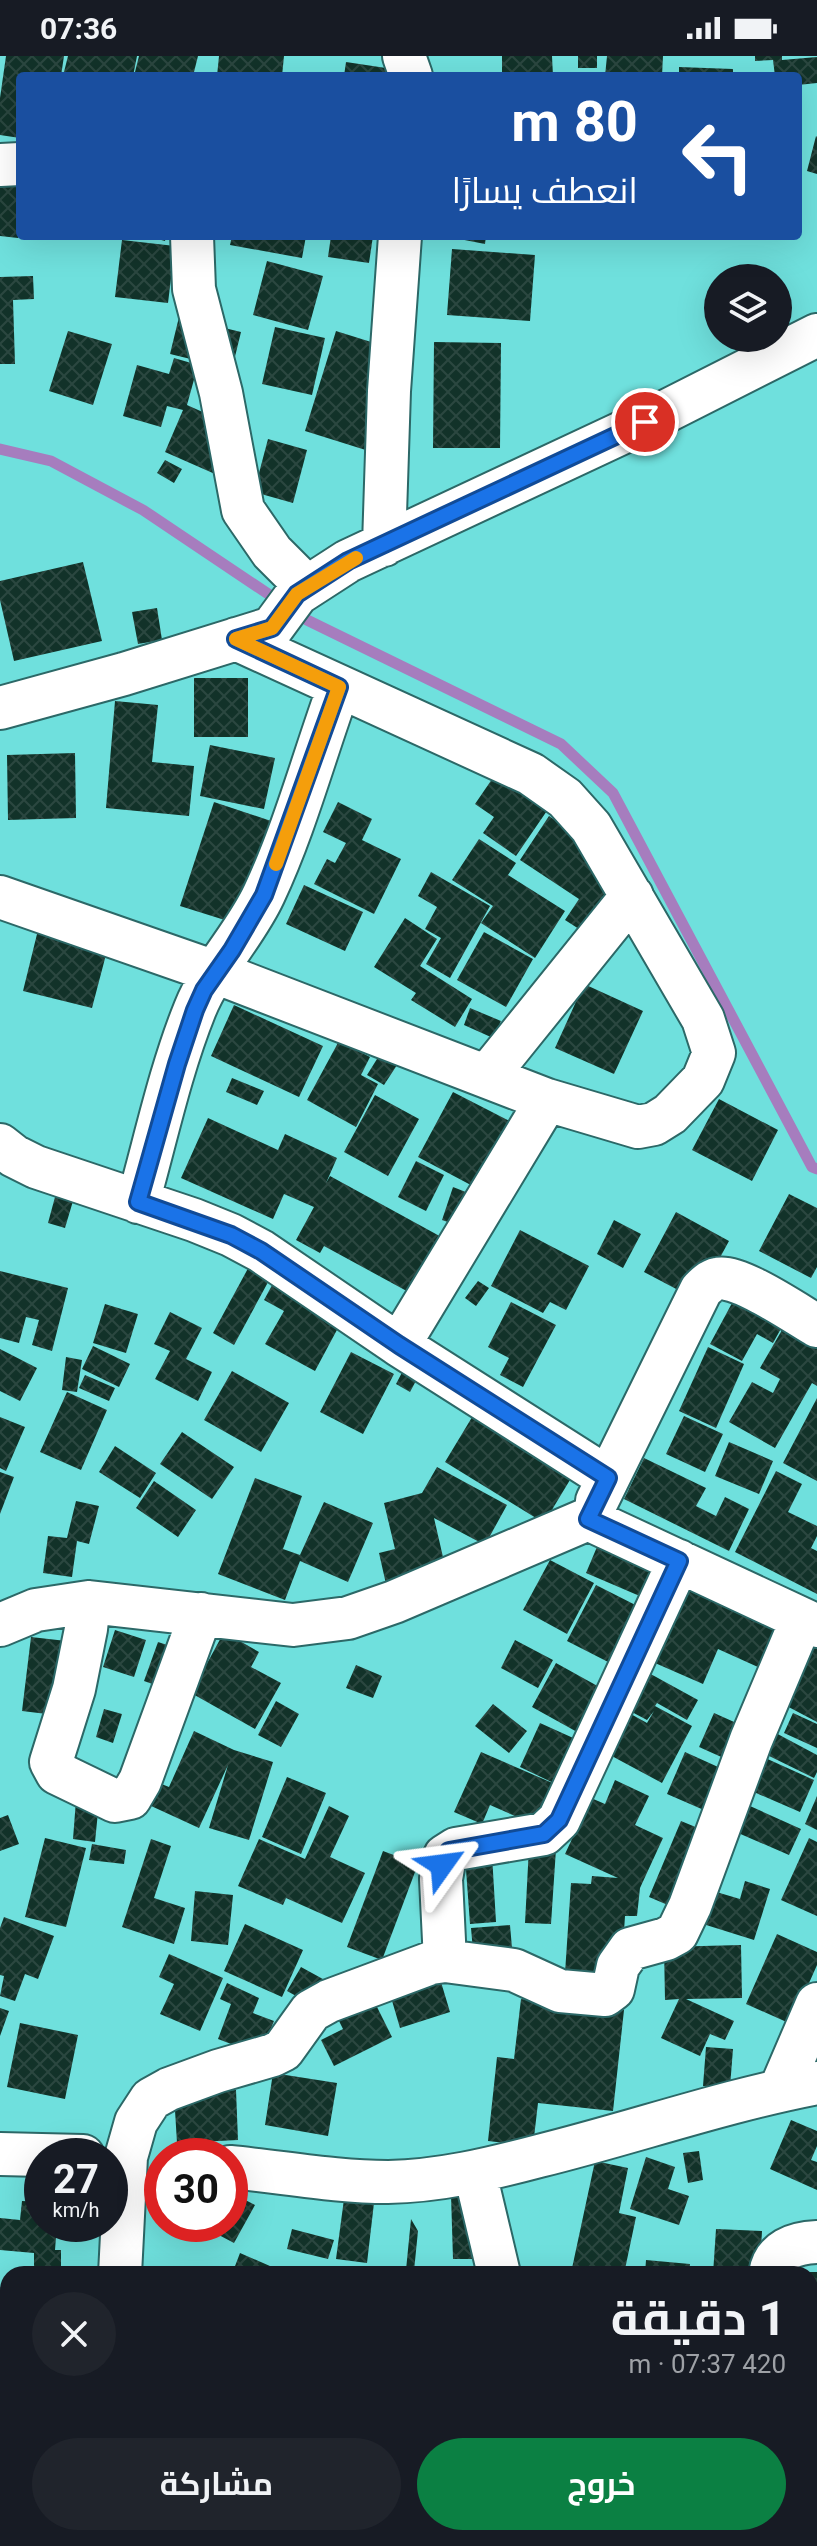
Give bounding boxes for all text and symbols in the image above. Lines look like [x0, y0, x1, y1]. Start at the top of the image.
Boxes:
text: 07:36 [40, 11, 117, 46]
text: 80 m [511, 89, 638, 155]
icon: left [666, 104, 770, 208]
text: انعطف يسارًا [452, 170, 638, 212]
map controls [704, 264, 792, 352]
button: layers [704, 264, 792, 352]
pin [611, 388, 679, 456]
icon: arrive [623, 400, 667, 444]
position arrow [400, 1823, 484, 1907]
speed limit sign: 30 [144, 2138, 248, 2242]
text: 27 [53, 2156, 99, 2203]
text: km/h [53, 2198, 99, 2222]
text: 1 دقيقة [611, 2290, 786, 2347]
button: close [32, 2292, 116, 2376]
text: 420 m · 07:37 [628, 2349, 786, 2379]
button: مشاركة [32, 2438, 401, 2530]
button: خروج [417, 2438, 786, 2530]

